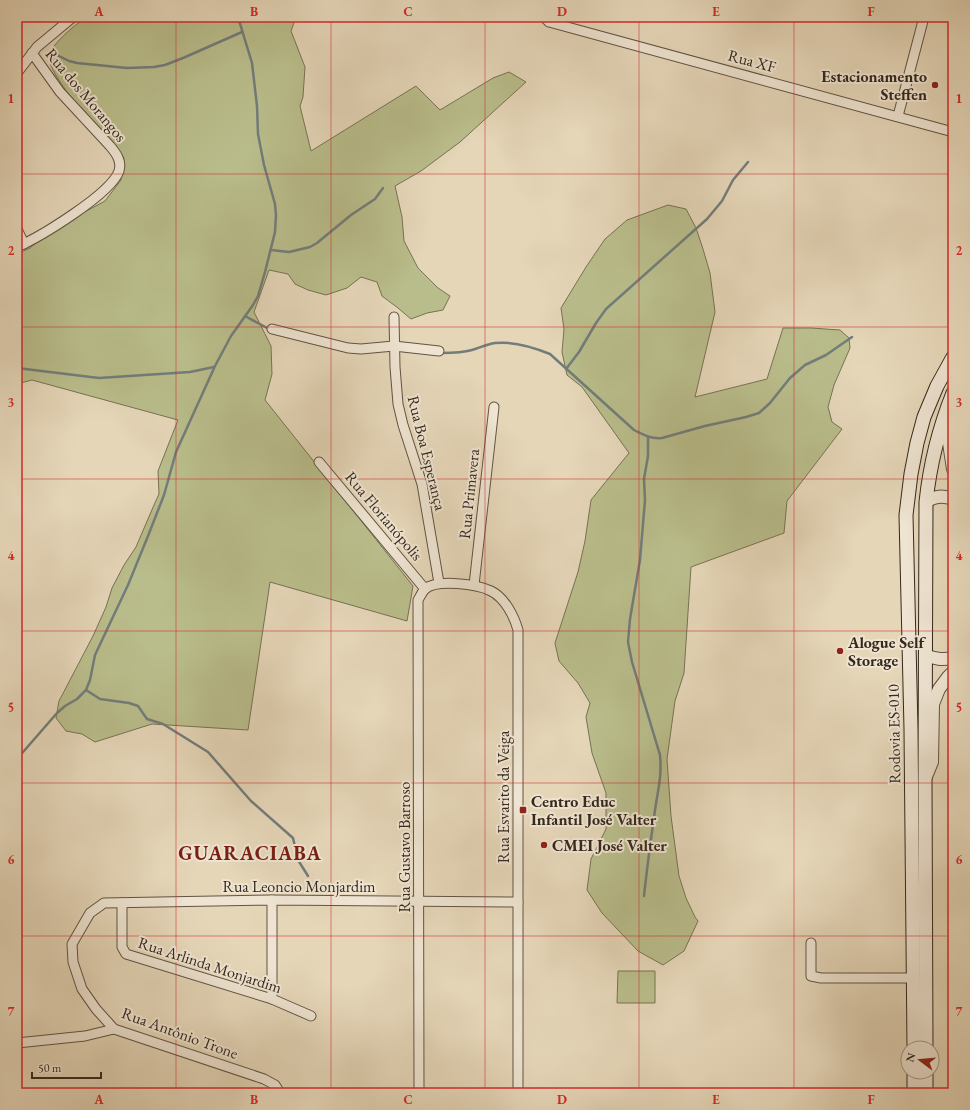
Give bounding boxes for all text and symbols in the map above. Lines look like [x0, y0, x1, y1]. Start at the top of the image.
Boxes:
text: A [93, 3, 104, 20]
text: B [250, 3, 258, 20]
text: C [403, 3, 413, 20]
text: D [557, 3, 567, 20]
text: E [712, 3, 720, 20]
text: F [867, 3, 875, 20]
street label: Rua dos Morangos [41, 44, 131, 146]
street label: Rua XF [726, 45, 778, 77]
place label: Estacionamento Steffen [821, 66, 927, 105]
marker: Estacionamento Steffen [930, 80, 940, 90]
text: 1 [8, 90, 15, 107]
text: 1 [956, 90, 963, 107]
text: 2 [8, 242, 15, 259]
text: 2 [956, 242, 963, 259]
street label: Rua Boa Esperança [403, 393, 452, 513]
text: 3 [8, 394, 15, 411]
text: 3 [956, 394, 963, 411]
street label: Rua Primavera [454, 447, 484, 540]
street label: Rua Florianópolis [341, 467, 427, 565]
text: 4 [8, 547, 15, 564]
text: 4 [956, 547, 963, 564]
place label: Alogue Self Storage [847, 632, 926, 671]
marker: Alogue Self Storage [835, 646, 845, 656]
street label: Rodovia ES-010 [883, 684, 905, 784]
text: 5 [8, 699, 14, 716]
text: 5 [956, 699, 962, 716]
street label: Rua Esvarito da Veiga [493, 730, 514, 863]
street label: Rua Gustavo Barroso [394, 781, 415, 912]
place label: Centro Educ Infantil José Valter [531, 791, 657, 830]
marker: Centro Educ Infantil José Valter [518, 805, 528, 815]
place label: CMEI José Valter [552, 835, 667, 856]
district label: GUARACIABA [178, 840, 322, 866]
marker: CMEI José Valter [539, 840, 549, 850]
text: 6 [8, 851, 15, 868]
text: 6 [956, 851, 963, 868]
street label: Rua Leoncio Monjardim [222, 876, 376, 897]
street label: Rua Arlinda Monjardim [135, 932, 285, 998]
street label: Rua Antônio Trone [119, 1002, 241, 1064]
text: 7 [8, 1003, 15, 1020]
text: 7 [956, 1003, 963, 1020]
north arrow [900, 1040, 940, 1080]
text: N [902, 1051, 918, 1063]
scale bar [32, 1054, 101, 1080]
text: 50 m [38, 1060, 62, 1076]
text: A [93, 1091, 104, 1108]
text: B [250, 1091, 258, 1108]
text: C [403, 1091, 413, 1108]
text: D [557, 1091, 567, 1108]
text: E [712, 1091, 720, 1108]
text: F [867, 1091, 875, 1108]

